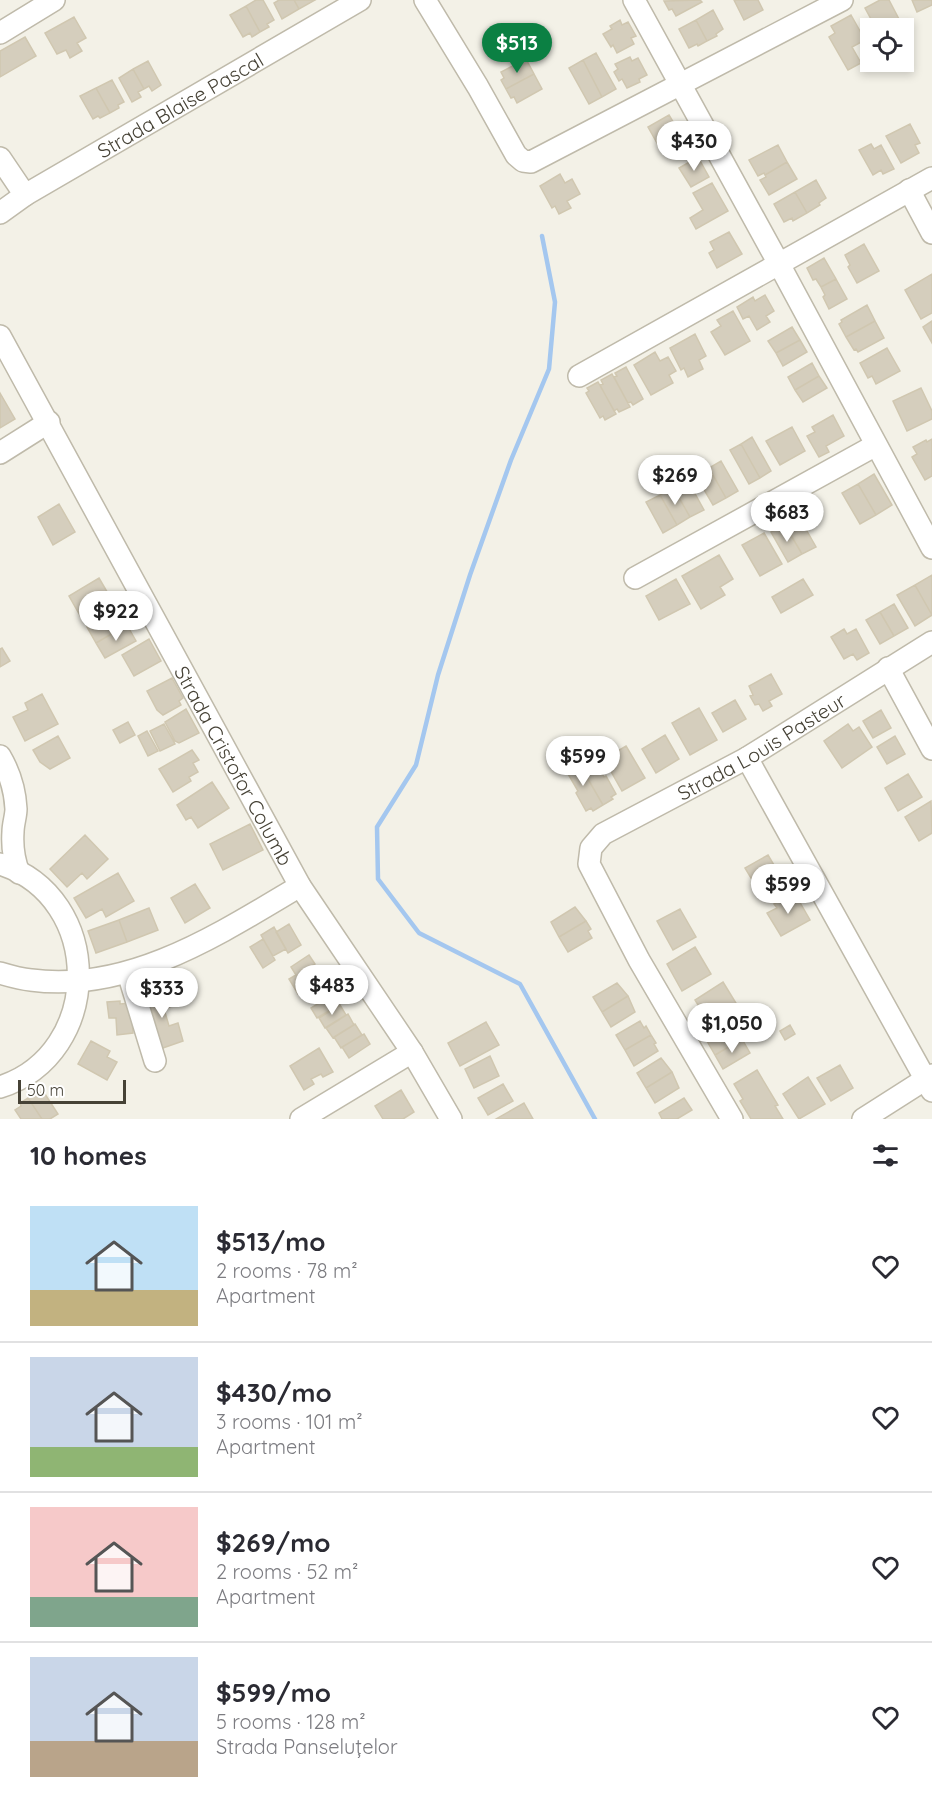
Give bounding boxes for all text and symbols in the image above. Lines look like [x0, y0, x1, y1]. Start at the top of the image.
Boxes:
map controls [860, 18, 914, 72]
button: locate [860, 18, 914, 72]
pin: $513 [481, 23, 553, 74]
text: $513 [496, 30, 538, 55]
street label: Strada Blaise Pascal [92, 47, 267, 163]
pin: $430 [658, 121, 730, 172]
text: $430 [671, 128, 717, 153]
pin: $269 [639, 455, 711, 506]
text: $269 [652, 462, 698, 487]
pin: $683 [751, 492, 823, 543]
text: $683 [765, 499, 809, 524]
pin: $922 [80, 591, 152, 642]
text: $922 [93, 598, 139, 623]
street label: Strada Cristofor Columb [170, 661, 299, 869]
street label: Strada Louis Pasteur [673, 687, 850, 805]
pin: $599 [547, 736, 619, 787]
text: $599 [560, 743, 606, 768]
pin: $599 [752, 864, 824, 915]
text: $599 [765, 871, 811, 896]
pin: $483 [296, 965, 368, 1016]
pin: $333 [126, 968, 198, 1019]
text: $483 [309, 972, 355, 997]
text: $333 [140, 975, 184, 1000]
pin: $1,050 [683, 1003, 781, 1054]
text: $1,050 [701, 1010, 763, 1035]
scale bar [18, 1077, 126, 1104]
text: 50 m [27, 1080, 64, 1100]
text: 10 homes [30, 1139, 147, 1172]
icon: filters [869, 1139, 902, 1172]
text: $513/mo [216, 1225, 326, 1258]
icon: home [78, 1230, 150, 1302]
icon: heart [869, 1250, 902, 1283]
text: 2 rooms · 78 m² [216, 1258, 358, 1283]
text: Apartment [216, 1283, 316, 1308]
text: $430/mo [216, 1376, 332, 1409]
icon: home [78, 1381, 150, 1453]
icon: heart [869, 1401, 902, 1434]
text: 3 rooms · 101 m² [216, 1409, 363, 1434]
text: Apartment [216, 1434, 316, 1459]
text: $269/mo [216, 1526, 330, 1559]
icon: home [78, 1531, 150, 1603]
icon: heart [869, 1551, 902, 1584]
text: 2 rooms · 52 m² [216, 1559, 358, 1584]
text: Apartment [216, 1584, 316, 1609]
text: $599/mo [216, 1676, 331, 1709]
icon: home [78, 1681, 150, 1753]
icon: heart [869, 1701, 902, 1734]
text: 5 rooms · 128 m² [216, 1709, 366, 1734]
text: Strada Panseluțelor [216, 1734, 398, 1759]

